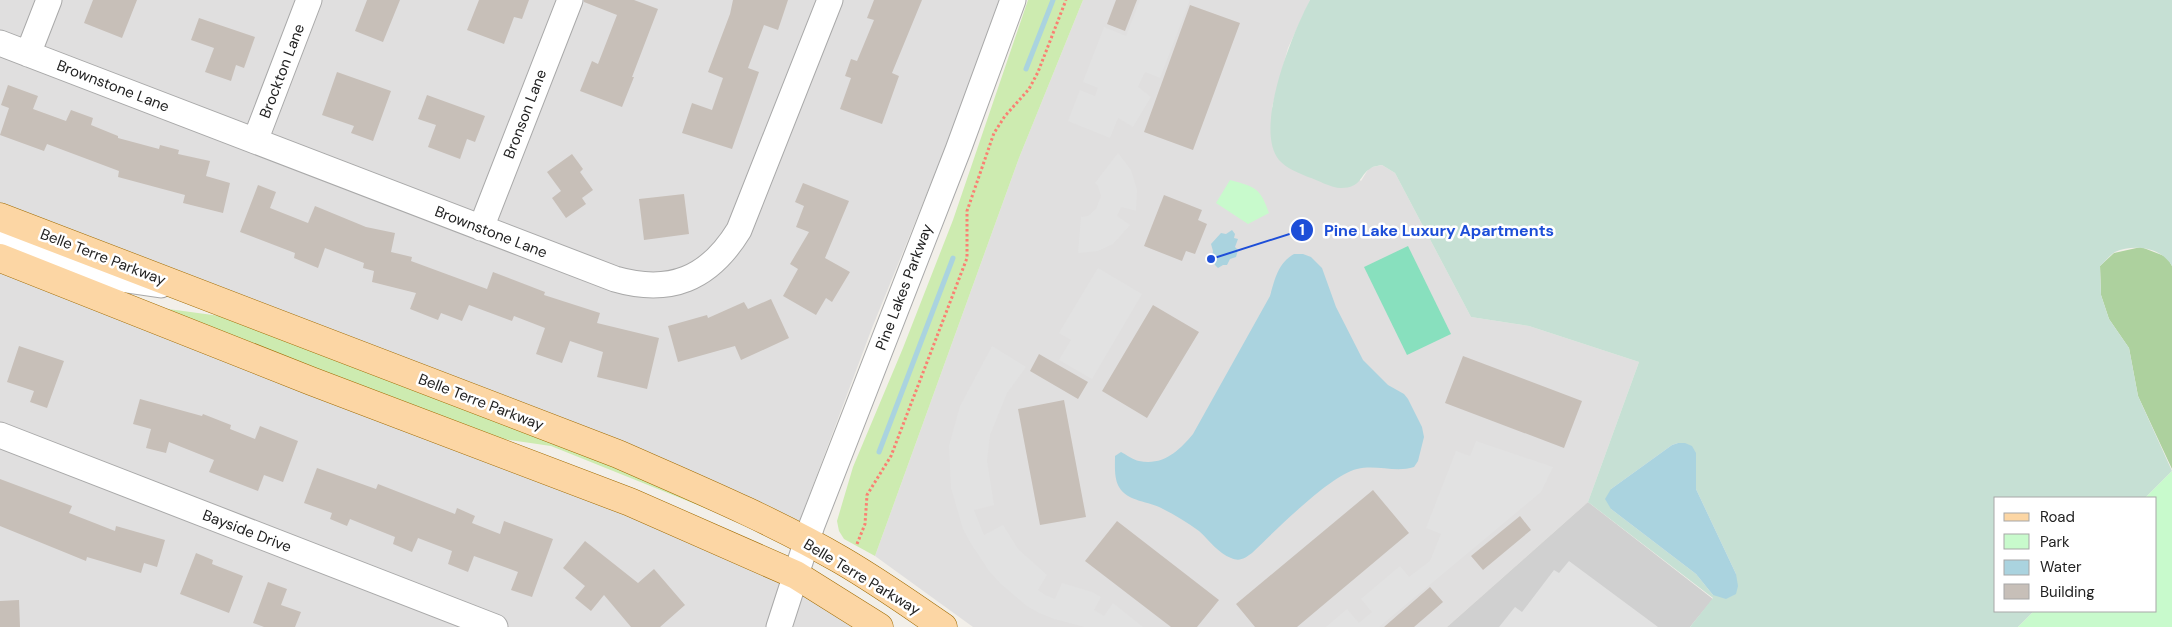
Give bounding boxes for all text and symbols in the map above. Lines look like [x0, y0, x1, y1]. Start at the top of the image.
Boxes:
street label: Brockton Lane [255, 21, 309, 121]
street label: Brownstone Lane [54, 55, 172, 117]
street label: Bronson Lane [499, 67, 551, 161]
street label: Brownstone Lane [432, 201, 550, 263]
callout: Pine Lake Luxury Apartments [1289, 214, 1565, 245]
street label: Pine Lakes Parkway [871, 220, 938, 353]
text: 1 [1299, 220, 1305, 240]
text: Pine Lake Luxury Apartments [1324, 220, 1554, 241]
street label: Belle Terre Parkway [37, 224, 169, 290]
street label: Belle Terre Parkway [415, 369, 547, 435]
legend [1994, 497, 2157, 612]
street label: Bayside Drive [200, 505, 294, 557]
text: Road [2040, 507, 2075, 527]
text: Park [2040, 532, 2070, 552]
street label: Belle Terre Parkway [800, 534, 925, 620]
text: Water [2040, 557, 2082, 577]
text: Building [2040, 582, 2095, 602]

